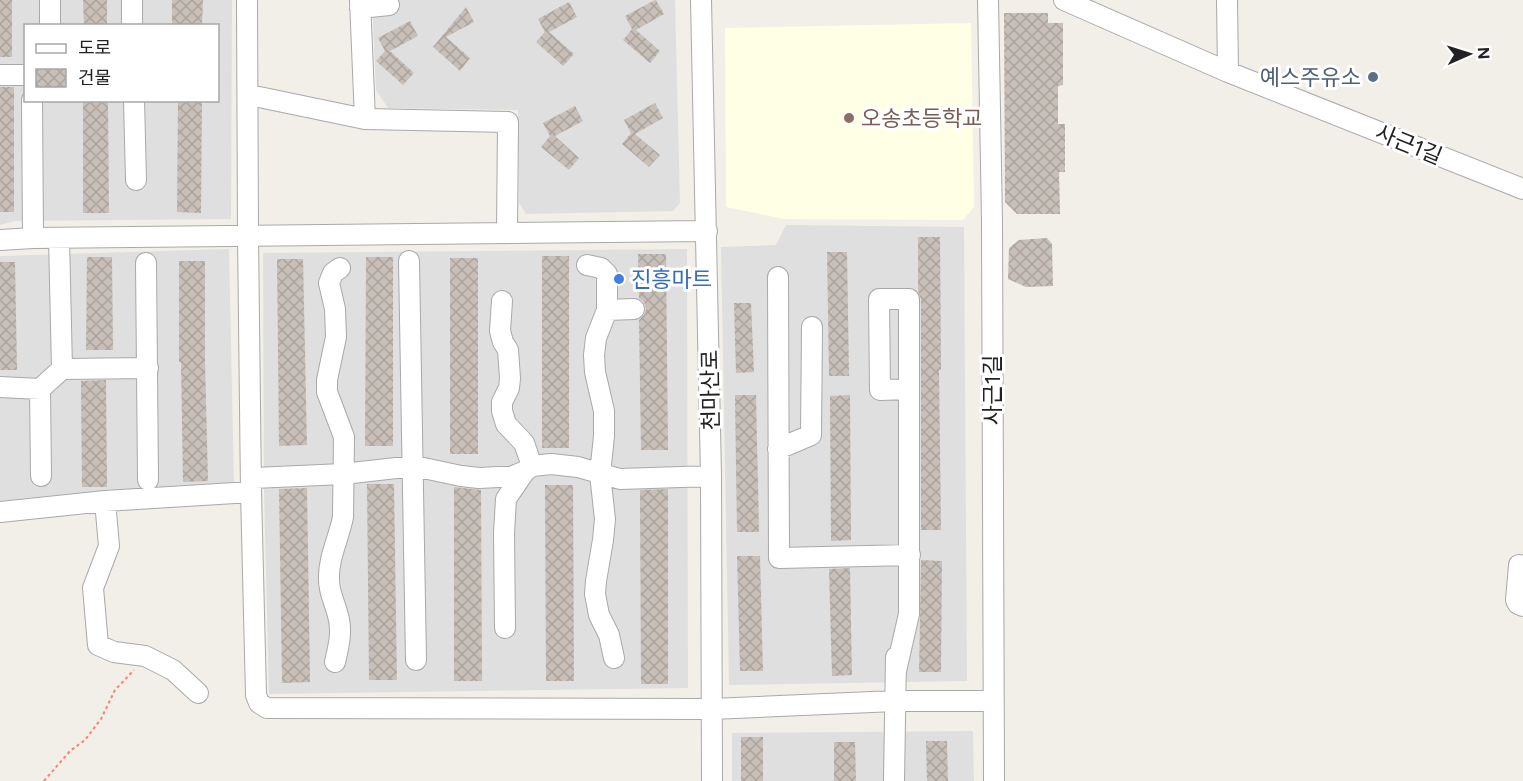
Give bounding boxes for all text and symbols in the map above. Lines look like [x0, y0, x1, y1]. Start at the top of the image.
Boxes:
legend [24, 24, 219, 102]
north arrow [1439, 24, 1499, 84]
text: 도로 [78, 37, 111, 59]
text: N [1474, 47, 1493, 60]
place label: 예스주유소 [1260, 64, 1361, 91]
text: 건물 [78, 67, 111, 89]
marker: 예스주유소 [1366, 70, 1380, 84]
place label: 오송초등학교 [861, 105, 982, 132]
marker: 오송초등학교 [842, 111, 856, 125]
street label: 사근1길 [1371, 119, 1446, 170]
place label: 진흥마트 [631, 266, 712, 293]
marker: 진흥마트 [612, 272, 626, 286]
street label: 천마산로 [696, 349, 725, 431]
street label: 사근1길 [979, 355, 1006, 425]

